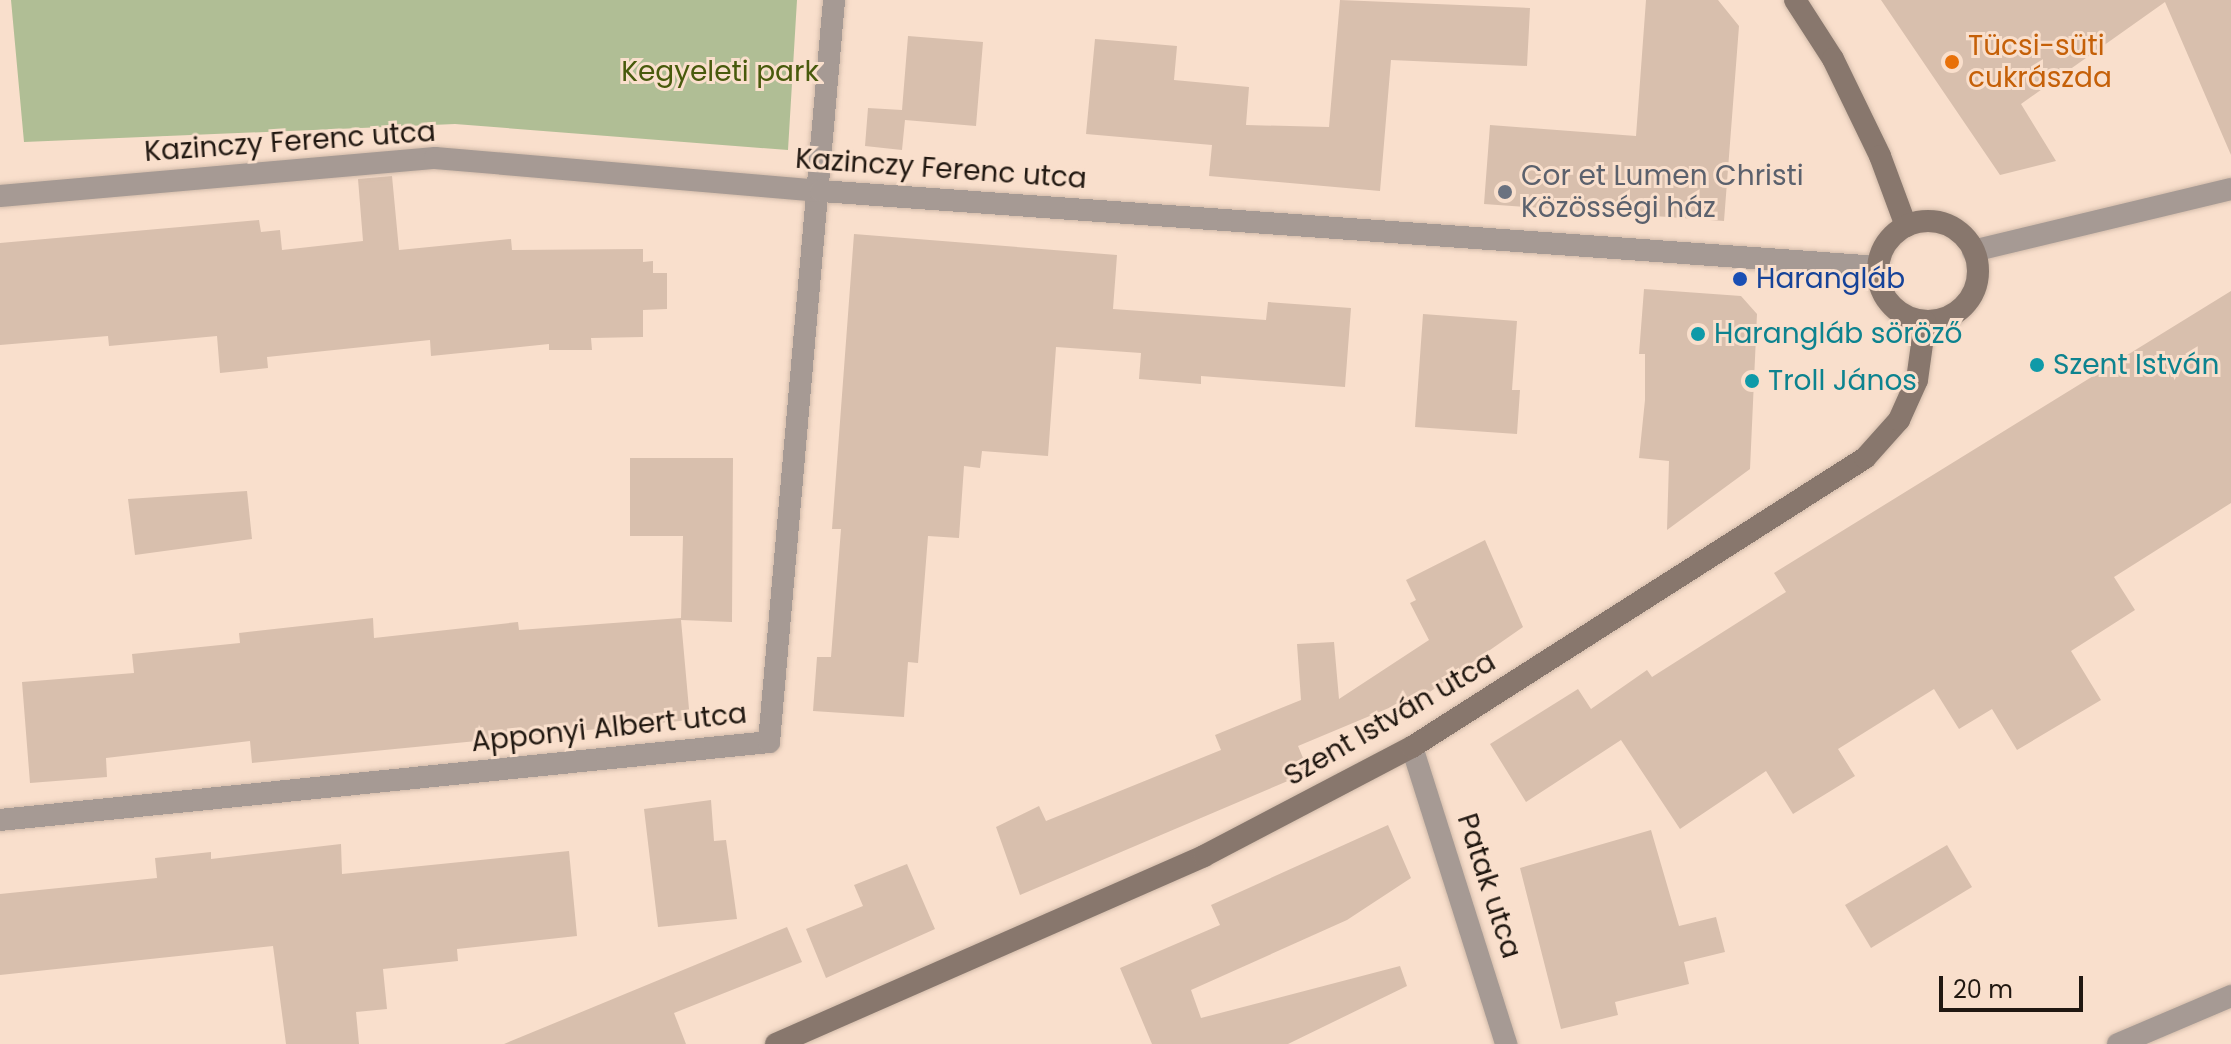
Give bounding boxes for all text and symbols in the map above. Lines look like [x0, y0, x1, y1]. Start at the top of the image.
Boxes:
place label: Tücsi-süti cukrászda [1968, 29, 2112, 95]
marker: Tücsi-süti cukrászda [1943, 53, 1961, 71]
park label: Kegyeleti park [621, 55, 819, 89]
street label: Kazinczy Ferenc utca [143, 115, 437, 169]
street label: Kazinczy Ferenc utca [794, 142, 1088, 196]
place label: Cor et Lumen Christi Közösségi ház [1521, 159, 1804, 225]
marker: Cor et Lumen Christi Közösségi ház [1496, 183, 1514, 201]
place label: Harangláb [1756, 262, 1905, 296]
marker: Harangláb [1731, 270, 1749, 288]
place label: Harangláb söröző [1714, 317, 1962, 351]
marker: Harangláb söröző [1689, 325, 1707, 343]
place label: Szent István [2053, 348, 2219, 382]
marker: Szent István [2028, 356, 2046, 374]
place label: Troll János [1768, 364, 1917, 398]
marker: Troll János [1743, 372, 1761, 390]
street label: Szent István utca [1279, 645, 1501, 793]
street label: Apponyi Albert utca [470, 697, 748, 759]
street label: Patak utca [1450, 809, 1528, 963]
scale bar [1943, 960, 2087, 1010]
text: 20 m [1953, 973, 2013, 1006]

